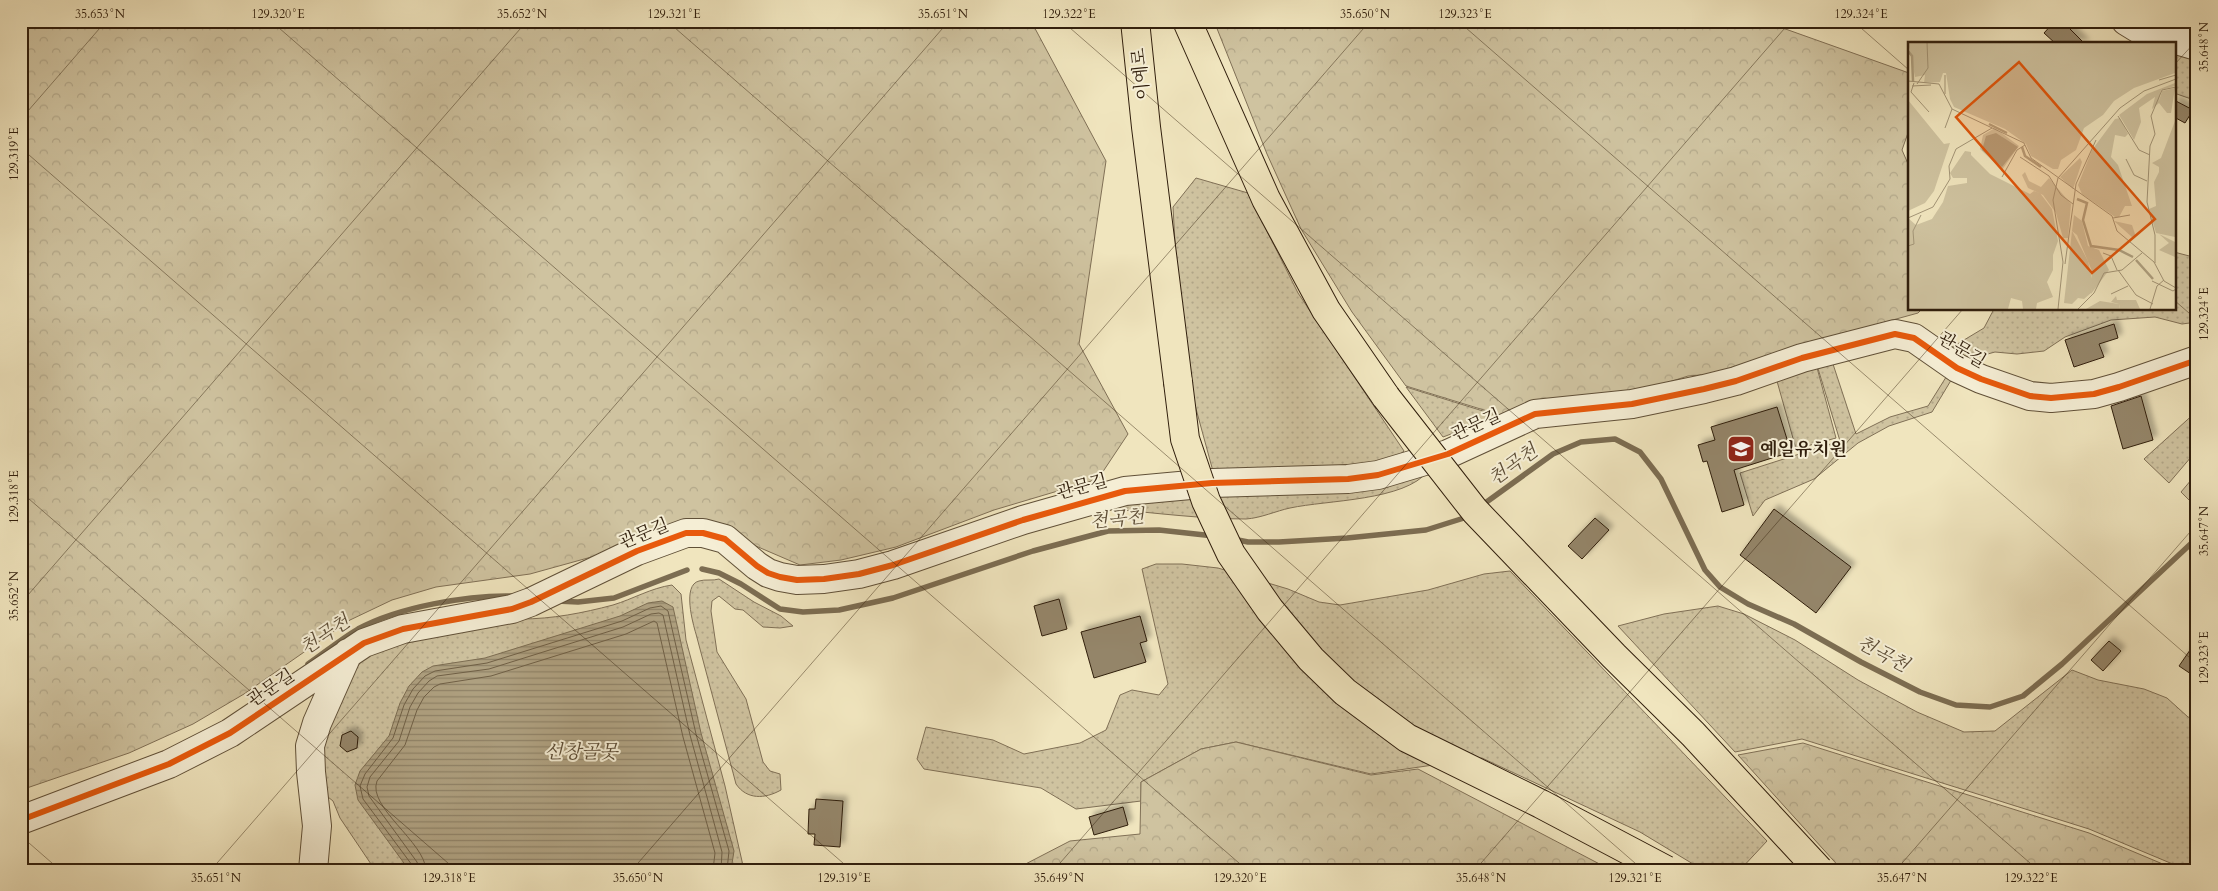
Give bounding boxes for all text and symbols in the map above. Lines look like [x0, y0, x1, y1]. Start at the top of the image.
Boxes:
text: 35.653°N [75, 6, 126, 22]
text: 129.320°E [251, 6, 305, 22]
text: 35.652°N [497, 6, 548, 22]
text: 129.321°E [647, 6, 701, 22]
text: 35.651°N [918, 6, 969, 22]
text: 129.322°E [1042, 6, 1096, 22]
text: 35.650°N [1340, 6, 1391, 22]
text: 129.323°E [1438, 6, 1492, 22]
text: 129.324°E [1834, 6, 1888, 22]
text: 35.648°N [2196, 21, 2212, 72]
inset map [1908, 42, 2176, 310]
street label: 이예로 [1126, 47, 1156, 101]
text: 129.319°E [6, 127, 22, 181]
text: 129.324°E [2196, 287, 2212, 341]
street label: 관문길 [1933, 326, 1991, 374]
street label: 관문길 [1447, 403, 1505, 447]
school or university icon: 예일유치원 [1726, 434, 1756, 464]
water label: 천곡천 [1483, 437, 1544, 492]
place label: 예일유치원 [1760, 437, 1847, 462]
street label: 관문길 [1054, 468, 1110, 506]
text: 129.318°E [6, 470, 22, 524]
water label: 천곡천 [1088, 503, 1147, 535]
text: 35.647°N [2196, 505, 2212, 556]
street label: 관문길 [615, 513, 673, 555]
text: 35.652°N [6, 570, 22, 621]
water label: 천곡천 [295, 608, 356, 661]
water label: 천곡천 [1853, 630, 1915, 679]
text: 129.323°E [2196, 631, 2212, 685]
street label: 관문길 [242, 663, 300, 713]
water label: 선창골못 [544, 739, 619, 765]
text: 35.651°N [191, 870, 242, 886]
text: 129.318°E [422, 870, 476, 886]
text: 35.650°N [613, 870, 664, 886]
text: 129.319°E [817, 870, 871, 886]
text: 35.649°N [1034, 870, 1085, 886]
text: 129.320°E [1213, 870, 1267, 886]
text: 35.648°N [1456, 870, 1507, 886]
text: 129.321°E [1608, 870, 1662, 886]
text: 35.647°N [1877, 870, 1928, 886]
text: 129.322°E [2004, 870, 2058, 886]

